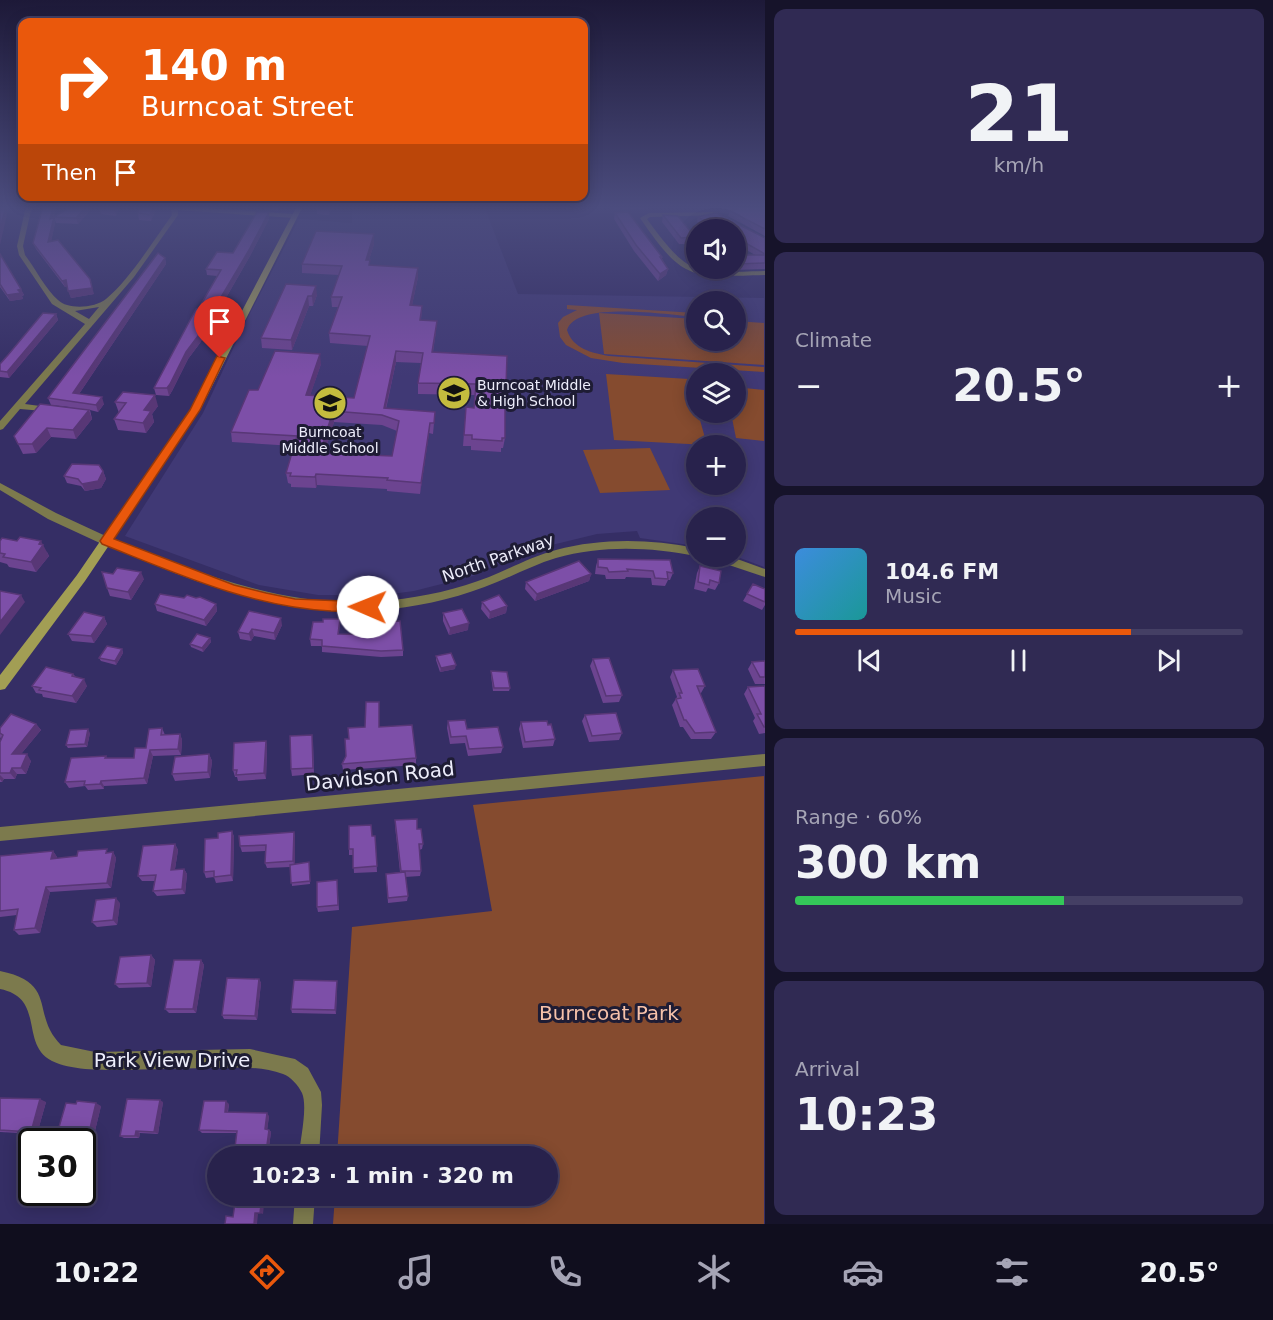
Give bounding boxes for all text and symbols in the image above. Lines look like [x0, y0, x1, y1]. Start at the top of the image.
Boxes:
text: 140 m [141, 41, 287, 90]
icon: right [42, 42, 120, 120]
text: 21 [965, 69, 1073, 159]
text: Burncoat Street [141, 91, 354, 122]
text: km/h [994, 153, 1044, 177]
icon: arrive [109, 156, 142, 189]
text: Then [42, 160, 97, 185]
map controls [686, 219, 746, 567]
button: sound [686, 219, 746, 279]
button: search [686, 291, 746, 351]
pin [194, 296, 245, 358]
icon: arrive [203, 305, 236, 338]
text: Climate [795, 328, 872, 352]
text: 20.5° [952, 359, 1086, 412]
button: layers [686, 363, 746, 423]
text: − [795, 366, 823, 405]
text: + [1215, 366, 1243, 405]
school or university icon: Burncoat Middle & High School [436, 375, 472, 411]
place label: Burncoat Middle & High School [477, 377, 591, 409]
school or university icon: Burncoat Middle School [312, 385, 348, 421]
place label: Burncoat Middle School [281, 424, 379, 456]
button: + [686, 435, 746, 495]
button: − [686, 507, 746, 567]
street label: North Parkway [440, 530, 556, 586]
text: 104.6 FM [885, 559, 999, 584]
position arrow [336, 575, 400, 639]
text: Music [885, 584, 942, 608]
icon: previous [853, 644, 886, 677]
icon: pause [1002, 644, 1035, 677]
icon: next [1152, 644, 1185, 677]
street label: Davidson Road [304, 756, 456, 796]
text: Range · 60% [795, 805, 922, 829]
text: 300 km [795, 836, 981, 889]
park label: Burncoat Park [539, 1001, 679, 1025]
street label: Park View Drive [94, 1048, 250, 1072]
text: Arrival [795, 1057, 860, 1081]
text: 10:23 [795, 1088, 938, 1141]
speed limit sign: 30 [18, 1128, 96, 1206]
text: 10:23 · 1 min · 320 m [251, 1163, 514, 1188]
icon: directions [246, 1251, 288, 1293]
icon: music [395, 1251, 437, 1293]
icon: phone [544, 1251, 586, 1293]
icon: climate [693, 1251, 735, 1293]
icon: car [842, 1251, 884, 1293]
icon: filters [991, 1251, 1033, 1293]
text: 10:22 [53, 1257, 139, 1288]
text: 20.5° [1139, 1257, 1220, 1288]

